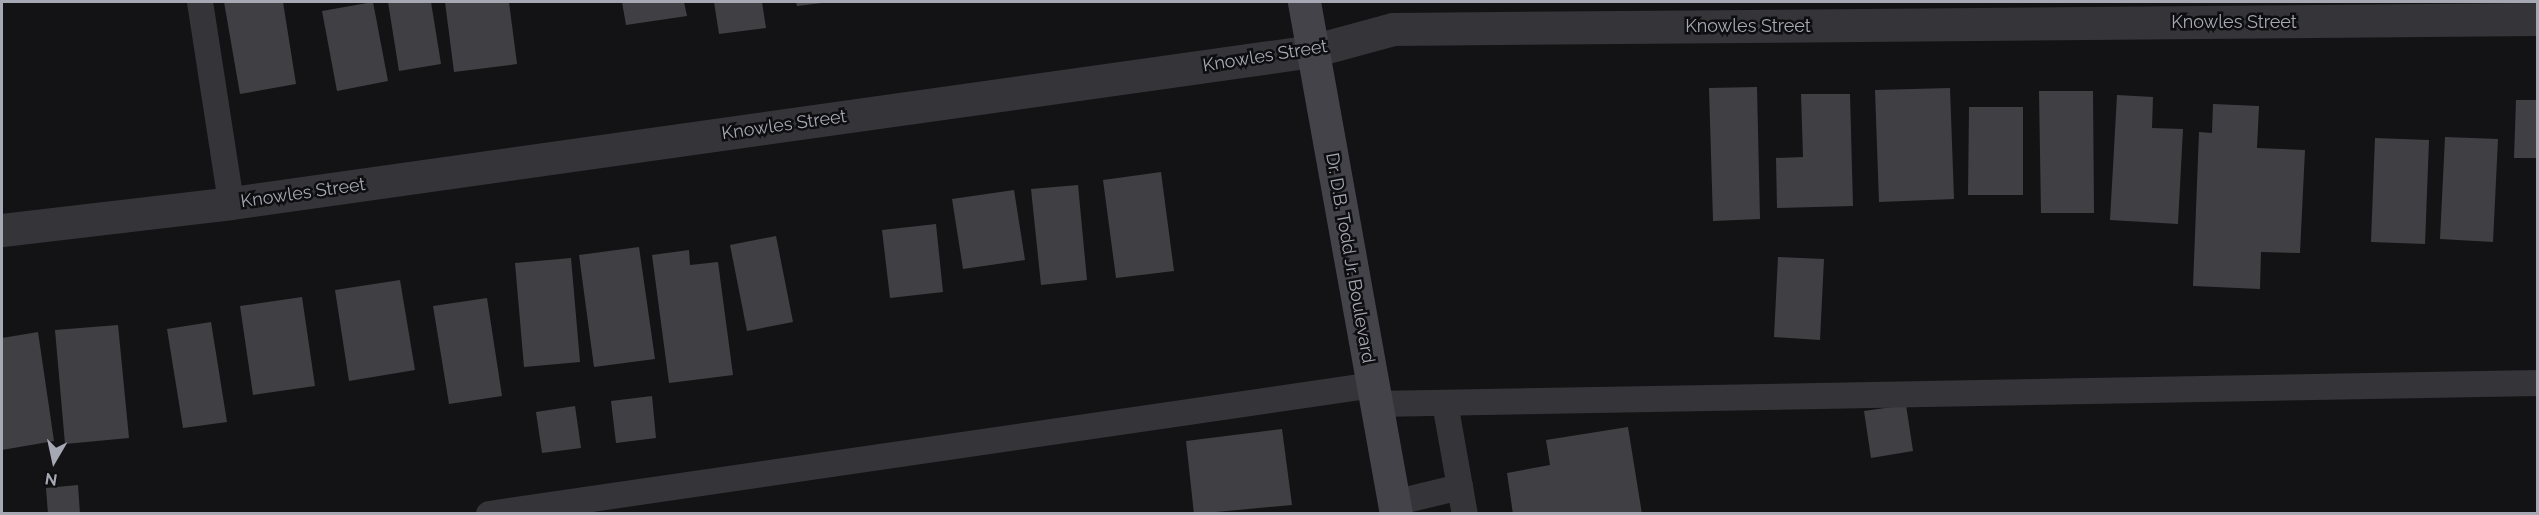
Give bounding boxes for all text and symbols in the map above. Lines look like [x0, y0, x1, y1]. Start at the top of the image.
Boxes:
street label: Knowles Street [2171, 11, 2297, 33]
street label: Knowles Street [1685, 15, 1811, 37]
street label: Knowles Street [1201, 35, 1329, 77]
street label: Knowles Street [720, 106, 848, 144]
street label: Dr. D.B. Todd Jr. Boulevard [1321, 151, 1379, 365]
street label: Knowles Street [239, 174, 367, 212]
north arrow [24, 431, 84, 491]
text: N [44, 469, 59, 490]

